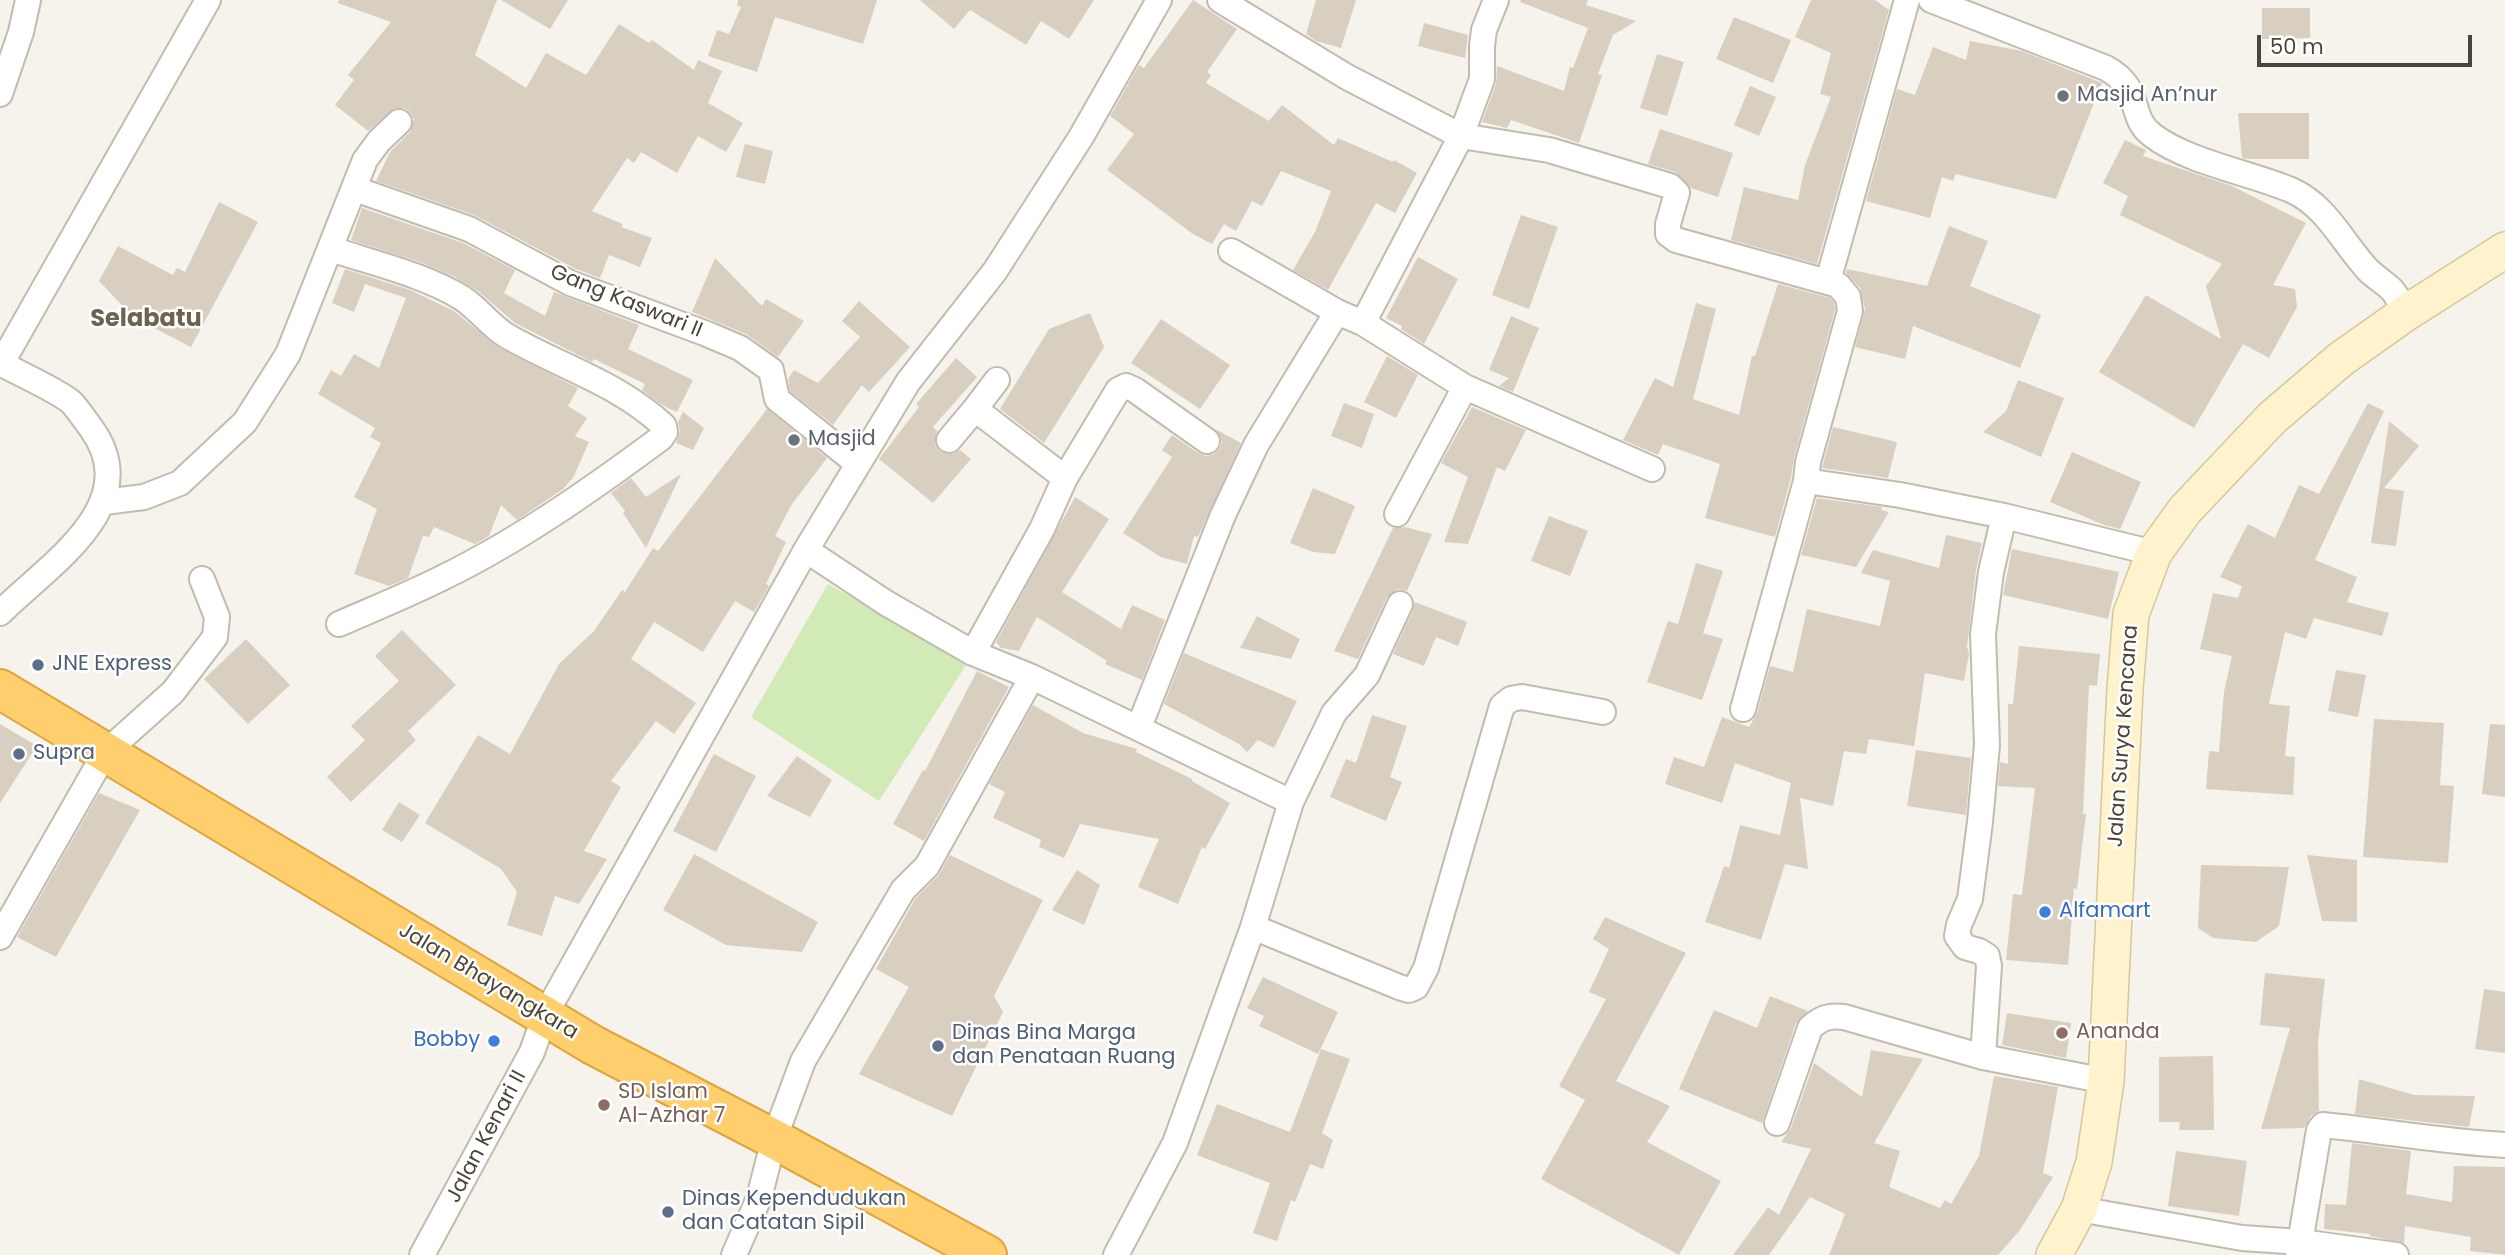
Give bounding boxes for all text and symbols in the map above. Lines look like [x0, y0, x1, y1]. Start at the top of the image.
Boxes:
scale bar [2260, 21, 2475, 65]
text: 50 m [2270, 32, 2324, 61]
place label: Masjid An’nur [2077, 83, 2217, 109]
marker: Masjid An’nur [2055, 88, 2071, 104]
street label: Gang Kaswari II [546, 260, 706, 344]
district label: Selabatu [90, 306, 202, 334]
place label: Masjid [808, 427, 876, 453]
marker: Masjid [786, 432, 802, 448]
street label: Jalan Surya Kencana [2104, 624, 2144, 848]
place label: JNE Express [52, 652, 172, 678]
marker: JNE Express [30, 657, 46, 673]
place label: Supra [33, 741, 95, 767]
marker: Supra [11, 746, 27, 762]
place label: Alfamart [2059, 899, 2151, 925]
marker: Alfamart [2037, 904, 2053, 920]
street label: Jalan Bhayangkara [394, 918, 582, 1046]
place label: Ananda [2076, 1020, 2160, 1046]
place label: Dinas Bina Marga dan Penataan Ruang [952, 1021, 1175, 1071]
marker: Ananda [2054, 1025, 2070, 1041]
place label: Bobby [413, 1028, 480, 1054]
marker: Bobby [486, 1033, 502, 1049]
marker: Dinas Bina Marga dan Penataan Ruang [930, 1038, 946, 1054]
street label: Jalan Kenari II [442, 1067, 532, 1207]
place label: SD Islam Al-Azhar 7 [618, 1080, 725, 1130]
marker: SD Islam Al-Azhar 7 [596, 1097, 612, 1113]
place label: Dinas Kependudukan dan Catatan Sipil [682, 1187, 906, 1237]
marker: Dinas Kependudukan dan Catatan Sipil [660, 1204, 676, 1220]

